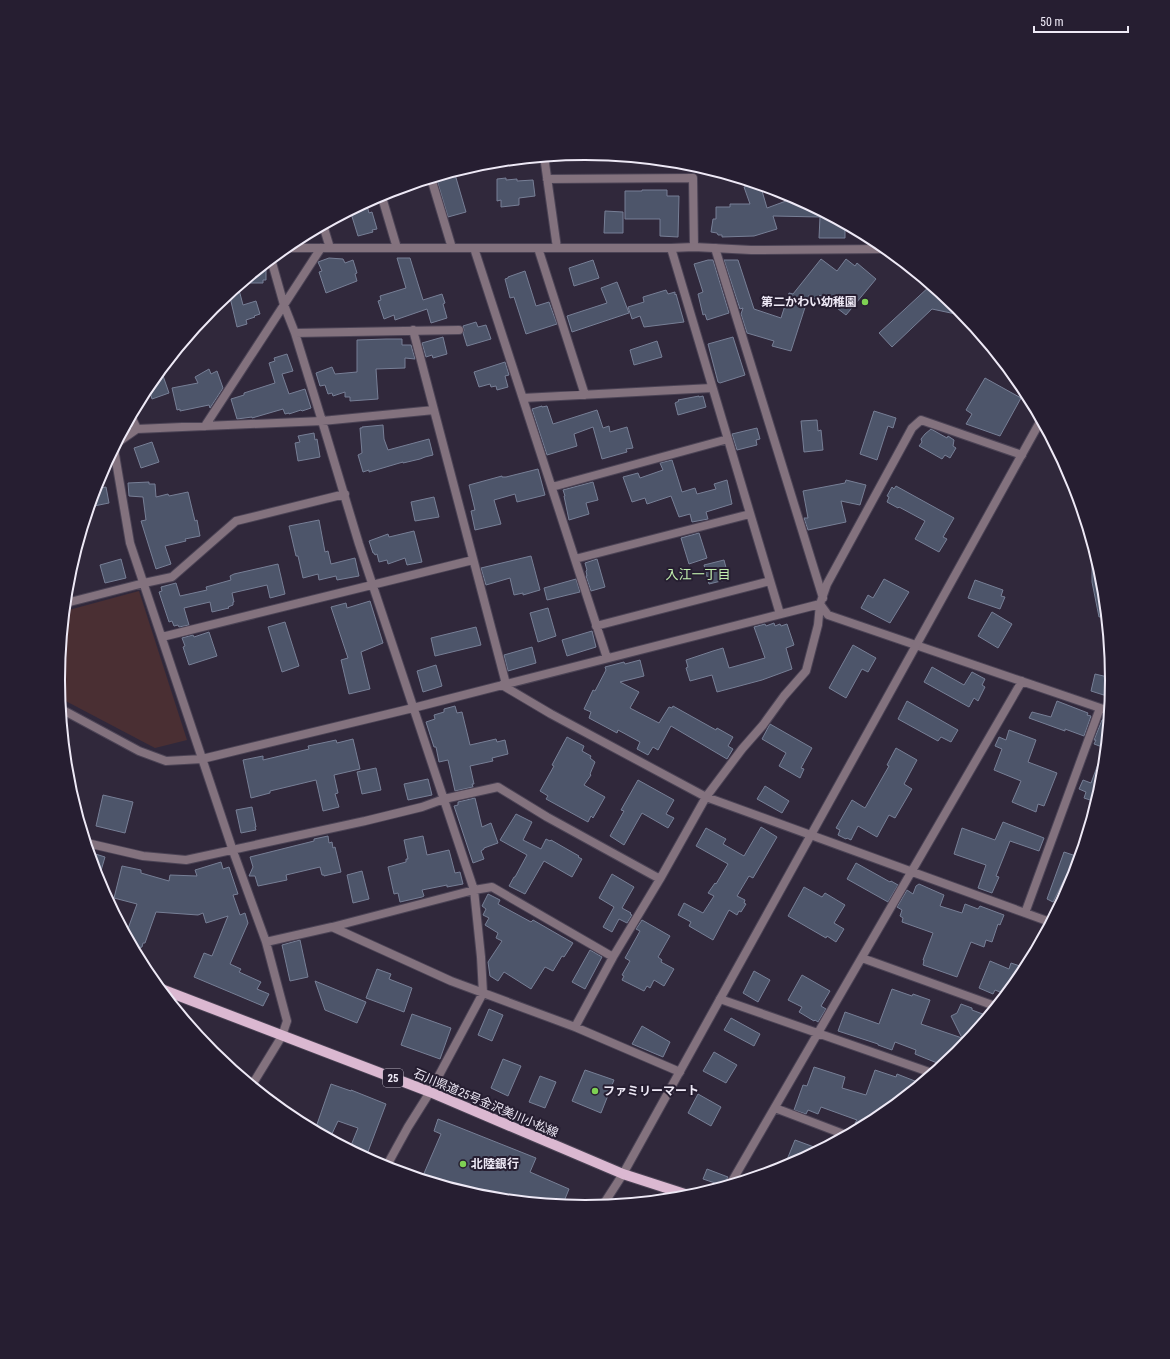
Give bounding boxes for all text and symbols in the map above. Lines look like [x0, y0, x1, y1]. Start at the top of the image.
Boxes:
scale bar [1034, 8, 1128, 34]
text: 50 m [1040, 15, 1064, 29]
place label: 第二かわい幼稚園 [761, 295, 857, 309]
marker: 第二かわい幼稚園 [860, 297, 870, 307]
district label: 入江一丁目 [665, 567, 731, 582]
street label: 石川県道25号金沢美川小松線 [412, 1066, 560, 1140]
road number: 25 [383, 1069, 403, 1087]
place label: ファミリーマート [603, 1084, 699, 1098]
marker: ファミリーマート [590, 1086, 600, 1096]
place label: 北陸銀行 [471, 1157, 519, 1171]
marker: 北陸銀行 [458, 1159, 468, 1169]

